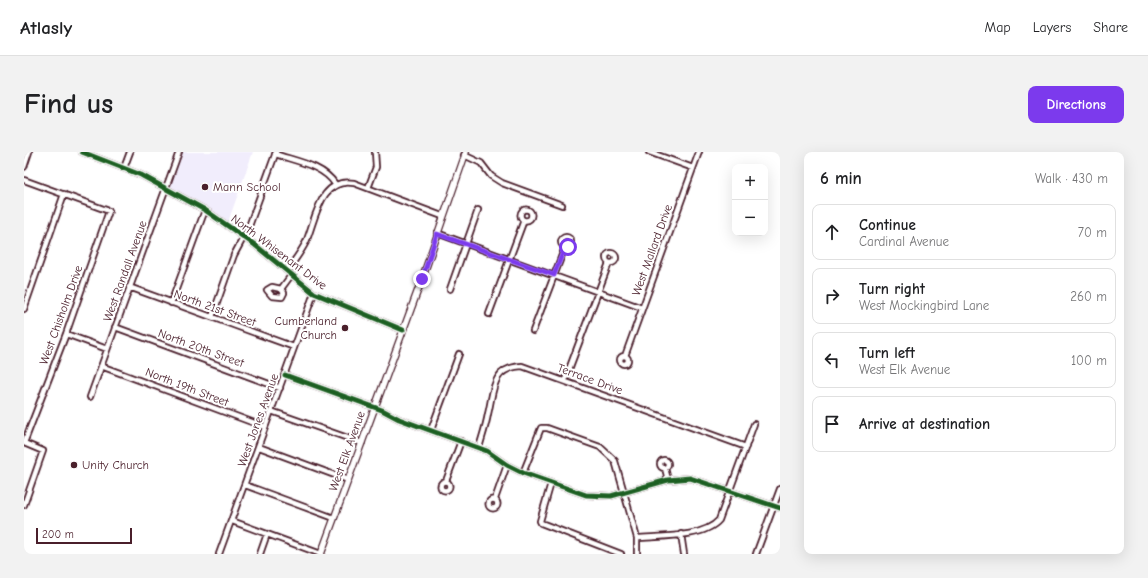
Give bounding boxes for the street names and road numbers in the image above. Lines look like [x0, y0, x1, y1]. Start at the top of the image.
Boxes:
street label: West Mallard Drive [629, 202, 675, 298]
street label: North Whisenant Drive [228, 211, 330, 293]
street label: West Randall Avenue [100, 219, 150, 323]
street label: West Chisholm Drive [37, 263, 85, 367]
street label: North 21st Street [172, 287, 259, 330]
street label: North 20th Street [156, 326, 246, 370]
street label: Terrace Drive [555, 361, 625, 397]
street label: North 19th Street [143, 365, 231, 409]
street label: West Jones Avenue [235, 372, 281, 468]
street label: West Elk Avenue [326, 409, 368, 493]

